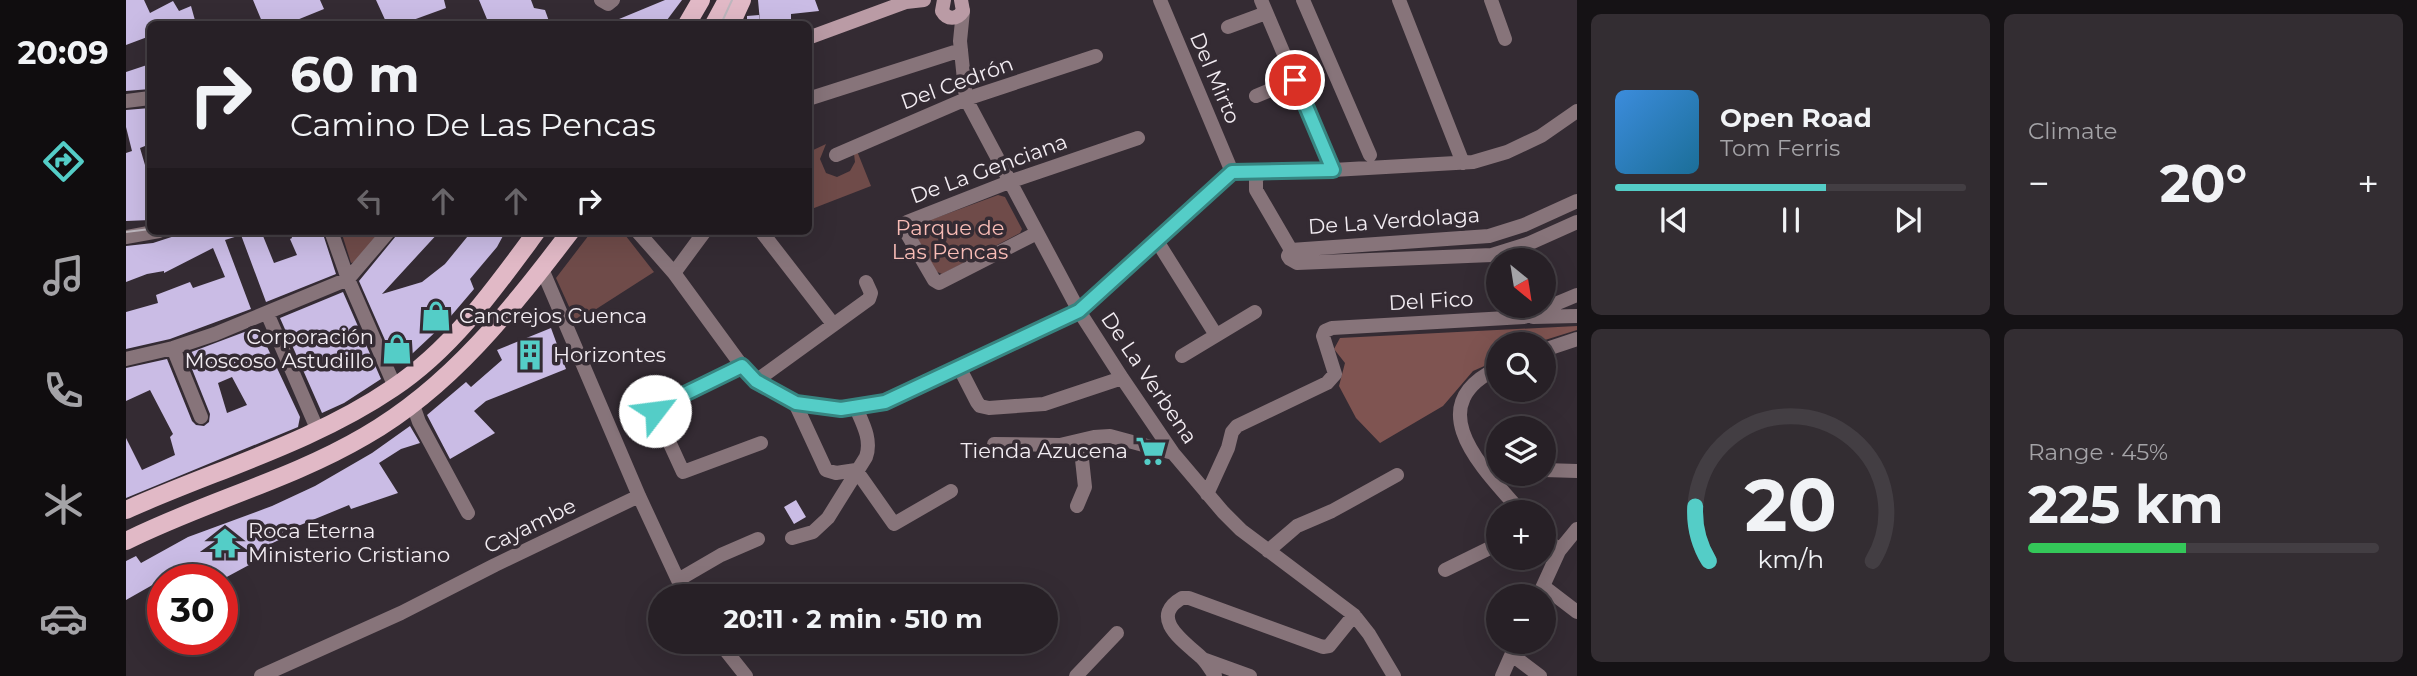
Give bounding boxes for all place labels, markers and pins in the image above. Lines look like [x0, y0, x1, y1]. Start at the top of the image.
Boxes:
pin [1265, 50, 1325, 110]
shop icon: Cancrejos Cuenca [419, 299, 453, 333]
place label: Cancrejos Cuenca [459, 303, 647, 328]
place label: Corporación Moscoso Astudillo [185, 324, 374, 373]
shop icon: Corporación Moscoso Astudillo [380, 332, 414, 366]
building icon: Horizontes [513, 338, 547, 372]
place label: Horizontes [553, 342, 666, 367]
supermarket icon: Tienda Azucena [1134, 434, 1168, 468]
place label: Tienda Azucena [960, 438, 1128, 463]
place label: Roca Eterna Ministerio Cristiano [248, 518, 450, 567]
temple icon: Roca Eterna Ministerio Cristiano [208, 526, 242, 560]

